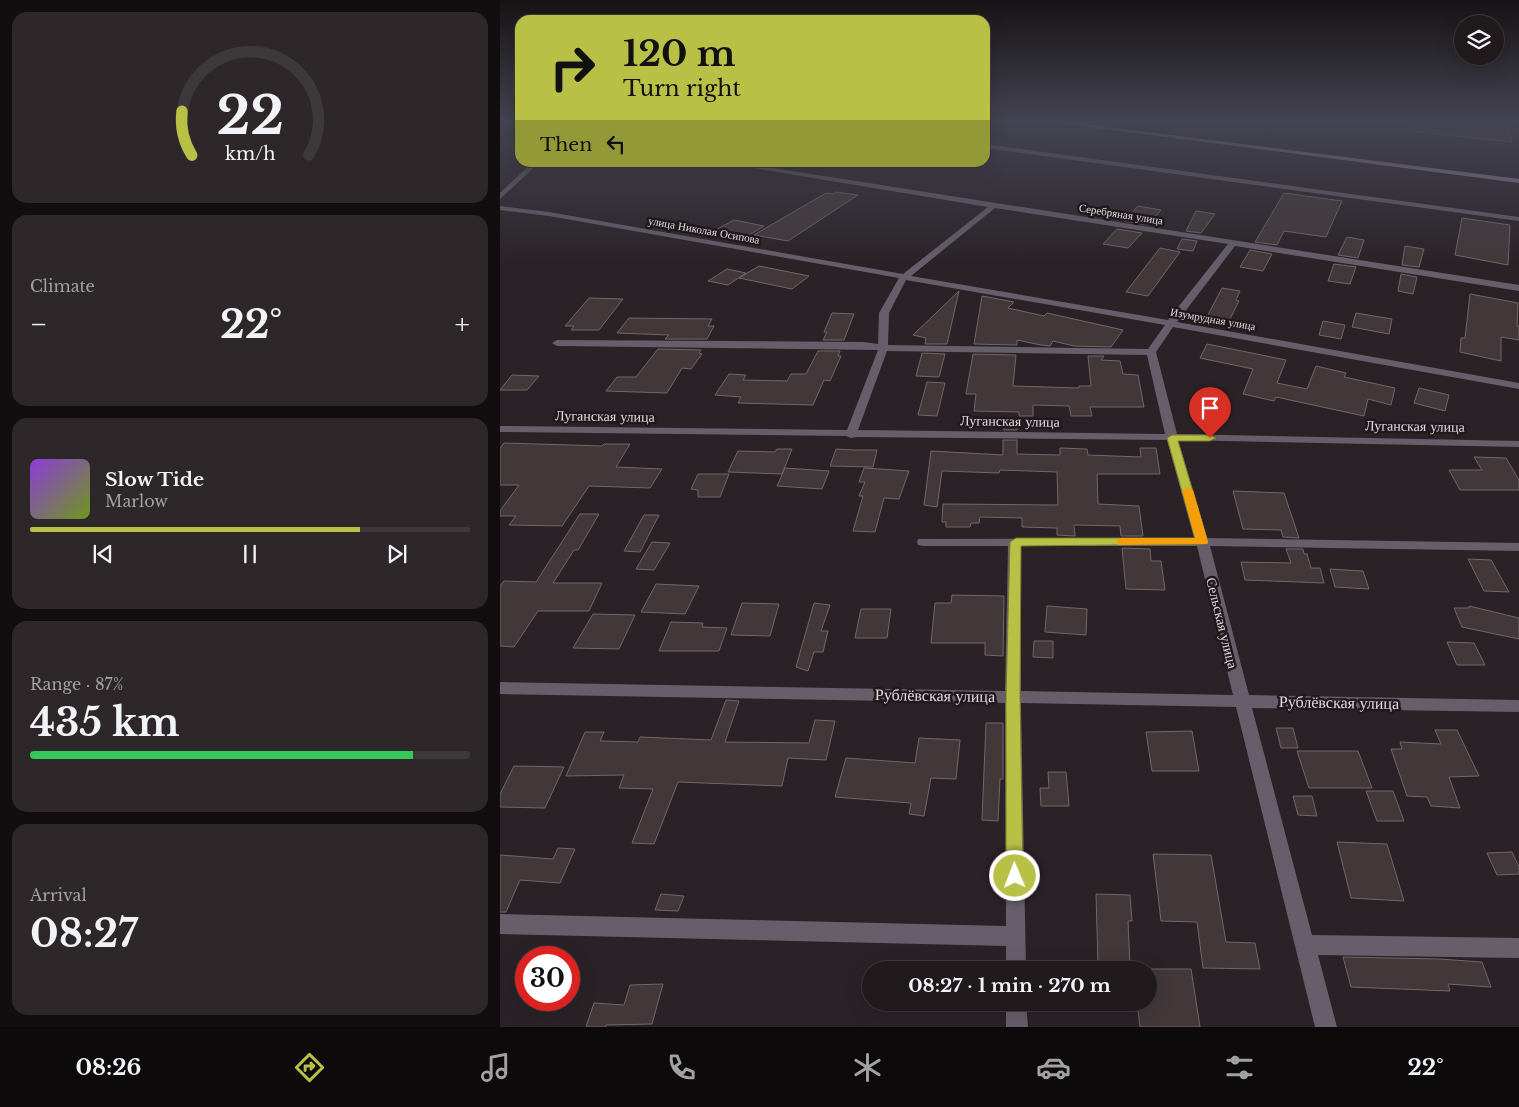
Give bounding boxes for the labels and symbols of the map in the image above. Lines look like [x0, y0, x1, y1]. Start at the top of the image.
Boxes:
street label: Серебряная улица [1078, 200, 1164, 228]
street label: улица Николая Осипова [647, 213, 761, 247]
street label: Изумрудная улица [1169, 305, 1257, 333]
pin [1189, 387, 1231, 438]
street label: Луганская улица [555, 406, 656, 426]
street label: Луганская улица [960, 411, 1061, 431]
street label: Луганская улица [1365, 416, 1466, 436]
street label: Сельская улица [1202, 576, 1242, 671]
street label: Рублёвская улица [875, 684, 995, 706]
street label: Рублёвская улица [1279, 691, 1399, 713]
position arrow [988, 849, 1040, 901]
speed limit sign: 30 [515, 946, 580, 1011]

